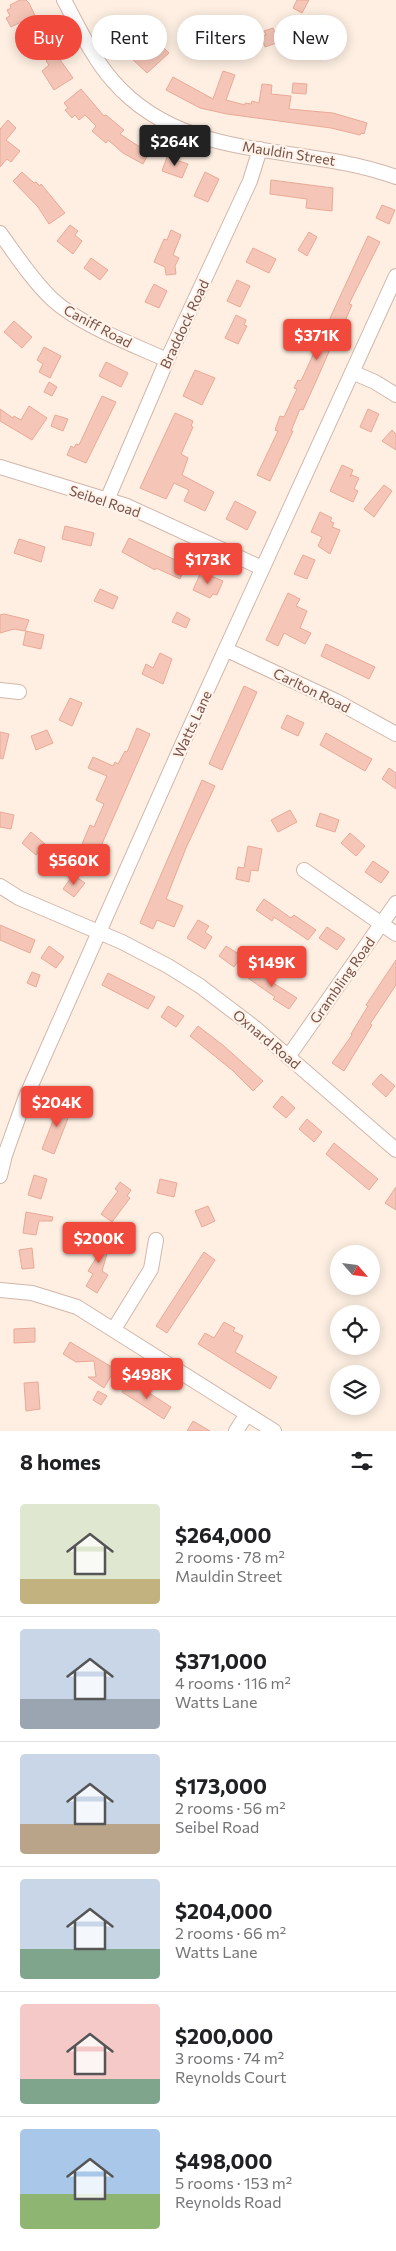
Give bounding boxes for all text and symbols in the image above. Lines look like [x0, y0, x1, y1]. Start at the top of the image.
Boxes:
chip: Buy [15, 15, 82, 60]
chip: Rent [92, 15, 167, 60]
chip: Filters [177, 15, 264, 60]
chip: New [274, 15, 347, 60]
pin: $264K [140, 124, 210, 167]
text: $264K [150, 131, 200, 150]
street label: Mauldin Street [241, 137, 337, 169]
street label: Braddock Road [156, 277, 212, 371]
street label: Caniff Road [61, 301, 135, 351]
pin: $371K [282, 318, 352, 361]
text: $371K [294, 325, 340, 344]
street label: Seibel Road [67, 482, 143, 520]
pin: $173K [173, 542, 243, 585]
text: $173K [185, 549, 231, 568]
street label: Carlton Road [271, 664, 353, 716]
street label: Watts Lane [169, 688, 215, 760]
pin: $560K [39, 844, 109, 886]
text: $560K [49, 850, 99, 869]
street label: Grambling Road [306, 933, 378, 1027]
pin: $149K [237, 946, 307, 988]
text: $149K [248, 952, 296, 971]
street label: Oxnard Road [230, 1006, 304, 1072]
pin: $204K [22, 1086, 92, 1128]
text: $204K [32, 1092, 82, 1111]
pin: $200K [64, 1222, 134, 1264]
text: $200K [74, 1228, 124, 1247]
north arrow [330, 1245, 380, 1295]
map controls [330, 1245, 380, 1415]
button: locate [330, 1305, 380, 1355]
pin: $498K [112, 1358, 182, 1400]
text: $498K [122, 1364, 172, 1383]
button: layers [330, 1365, 380, 1415]
icon: filters [348, 1447, 376, 1475]
text: 8 homes [20, 1449, 101, 1474]
text: $264,000 [175, 1522, 271, 1547]
icon: home [60, 1524, 120, 1584]
text: 2 rooms · 78 m² [175, 1547, 285, 1566]
text: Mauldin Street [175, 1566, 282, 1585]
text: $371,000 [175, 1648, 267, 1673]
icon: home [60, 1649, 120, 1709]
text: 4 rooms · 116 m² [175, 1673, 291, 1692]
text: Watts Lane [175, 1692, 257, 1711]
text: $173,000 [175, 1773, 267, 1798]
icon: home [60, 1774, 120, 1834]
text: 2 rooms · 56 m² [175, 1798, 286, 1817]
text: Seibel Road [175, 1817, 259, 1836]
text: $204,000 [175, 1898, 272, 1923]
icon: home [60, 1899, 120, 1959]
text: 2 rooms · 66 m² [175, 1923, 286, 1942]
text: Watts Lane [175, 1942, 257, 1961]
text: $200,000 [175, 2023, 273, 2048]
icon: home [60, 2024, 120, 2084]
text: 3 rooms · 74 m² [175, 2048, 284, 2067]
text: Reynolds Court [175, 2067, 287, 2086]
text: $498,000 [175, 2148, 272, 2173]
icon: home [60, 2149, 120, 2209]
text: 5 rooms · 153 m² [175, 2173, 292, 2192]
text: Reynolds Road [175, 2192, 281, 2211]

